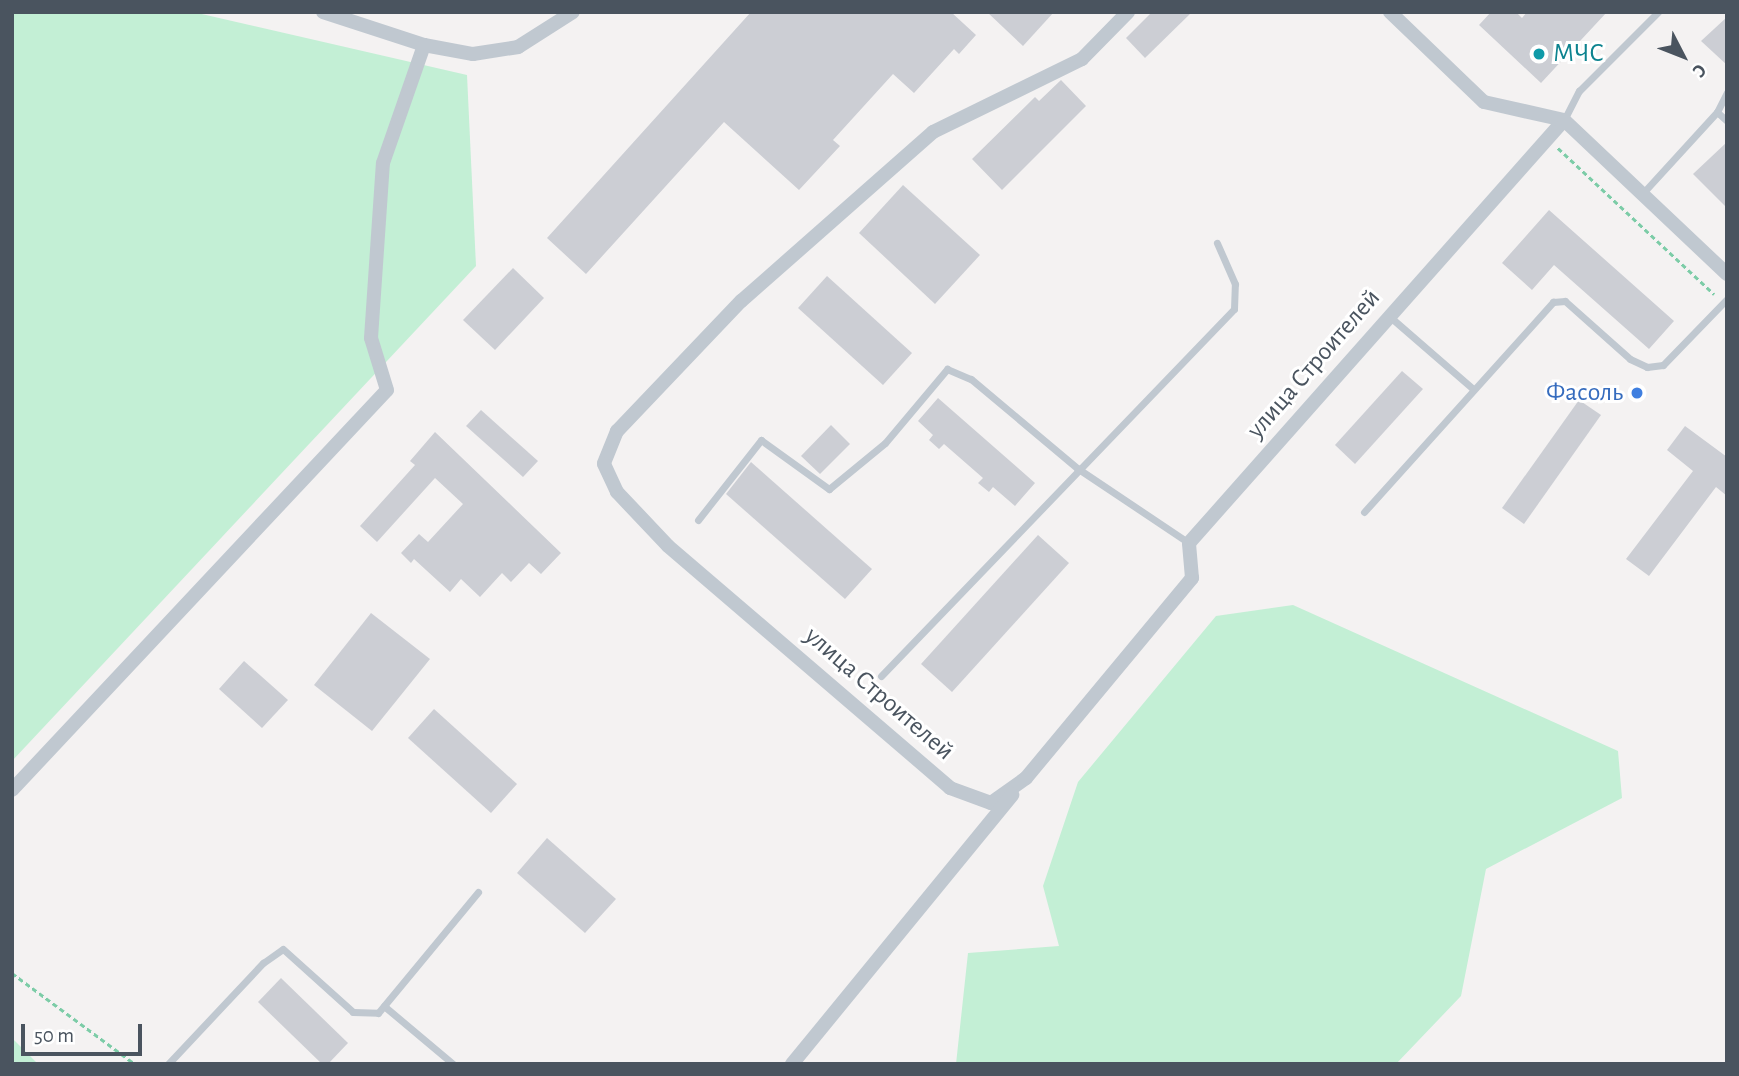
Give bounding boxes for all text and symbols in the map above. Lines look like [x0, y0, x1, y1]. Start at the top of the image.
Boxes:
north arrow [1648, 21, 1718, 91]
place label: МЧС [1553, 38, 1604, 70]
marker: МЧС [1531, 46, 1547, 62]
text: С [1688, 60, 1710, 81]
street label: улица Строителей [1241, 283, 1387, 445]
place label: Фасоль [1546, 377, 1623, 409]
marker: Фасоль [1629, 385, 1645, 401]
street label: улица Строителей [798, 621, 960, 767]
scale bar [24, 1010, 145, 1054]
text: 50 m [34, 1025, 74, 1046]

